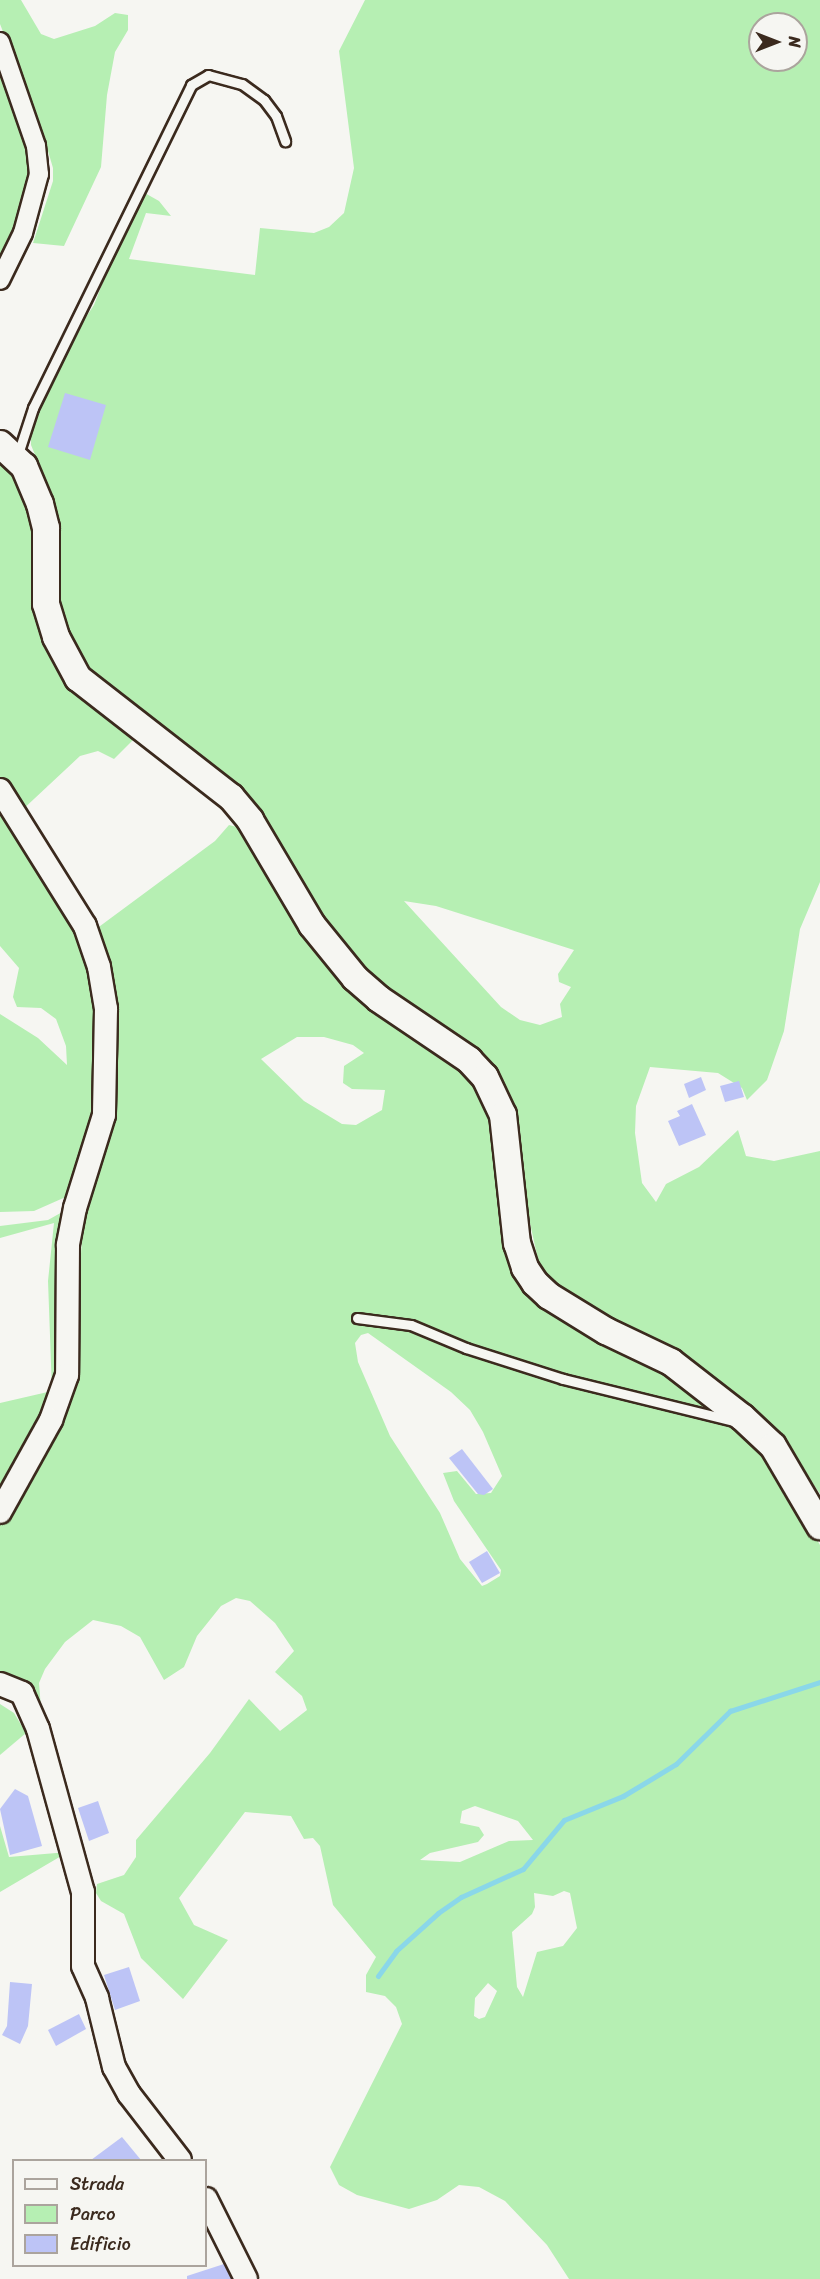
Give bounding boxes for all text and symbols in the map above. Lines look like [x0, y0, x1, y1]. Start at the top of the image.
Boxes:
north arrow [748, 12, 808, 72]
text: N [780, 36, 809, 48]
legend [12, 2159, 207, 2267]
text: Strada [70, 2168, 124, 2200]
text: Parco [70, 2198, 115, 2230]
text: Edificio [70, 2228, 131, 2260]

